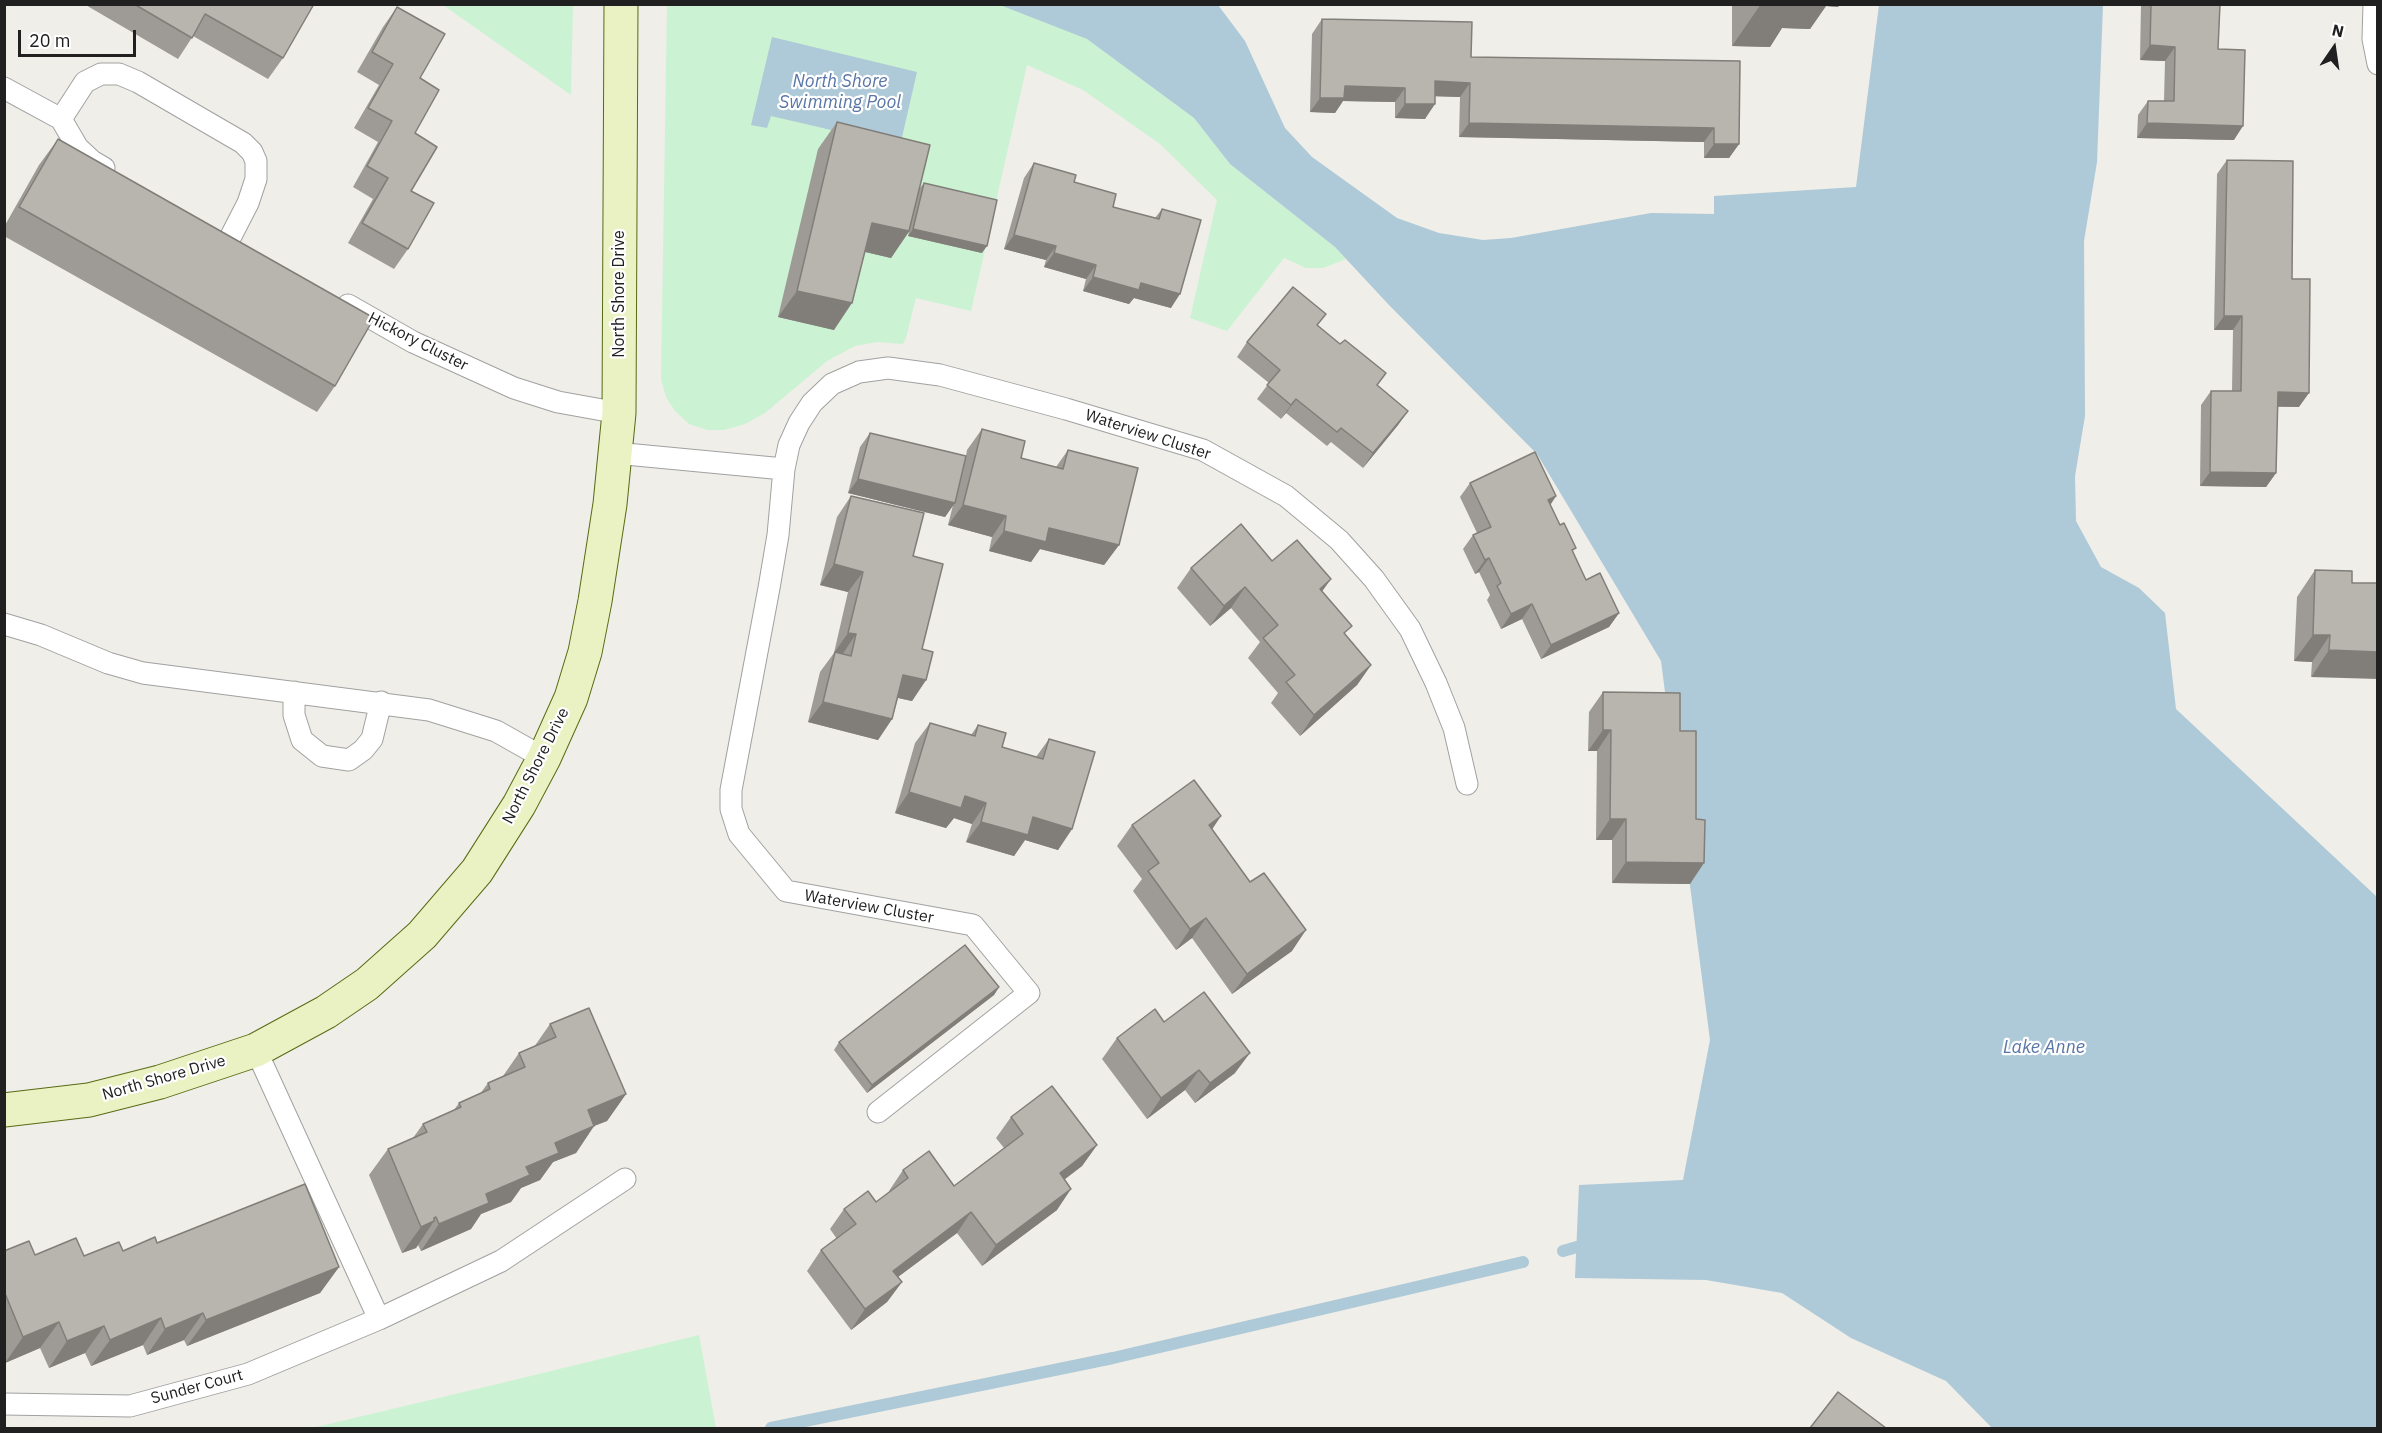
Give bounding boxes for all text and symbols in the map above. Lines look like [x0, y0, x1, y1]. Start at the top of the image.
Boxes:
scale bar [21, 18, 140, 56]
north arrow [2304, 18, 2364, 78]
text: N [2330, 19, 2346, 42]
text: 20 m [29, 29, 71, 52]
water label: North Shore Swimming Pool [779, 71, 901, 113]
street label: North Shore Drive [609, 230, 629, 358]
street label: Hickory Cluster [365, 309, 471, 375]
street label: Waterview Cluster [1083, 406, 1213, 464]
street label: North Shore Drive [498, 705, 574, 827]
street label: Waterview Cluster [803, 886, 935, 928]
water label: Lake Anne [2003, 1037, 2085, 1059]
street label: North Shore Drive [100, 1051, 228, 1105]
street label: Sunder Court [149, 1365, 245, 1409]

